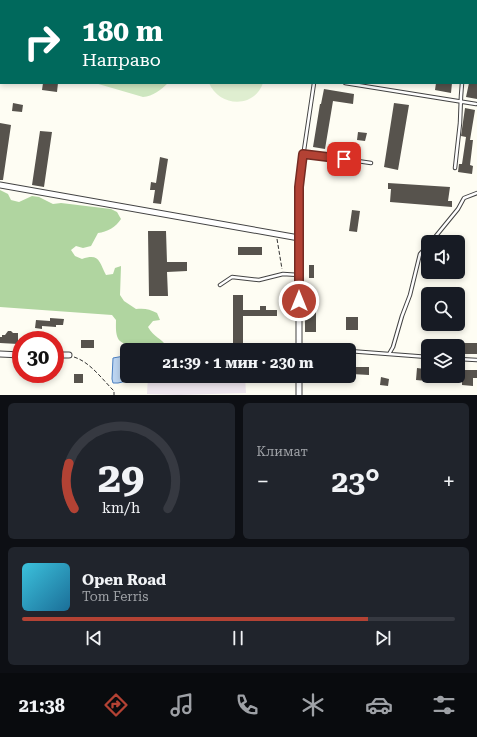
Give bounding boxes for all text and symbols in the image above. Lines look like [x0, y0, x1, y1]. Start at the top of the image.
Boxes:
text: 180 m [82, 15, 163, 48]
icon: right [16, 16, 68, 68]
text: Направо [82, 49, 161, 70]
pin [327, 142, 361, 176]
icon: arrive [333, 148, 355, 170]
map controls [421, 235, 465, 383]
button: sound [421, 235, 465, 279]
position arrow [278, 280, 320, 322]
button: search [421, 287, 465, 331]
speed limit sign: 30 [12, 331, 64, 383]
button: layers [421, 339, 465, 383]
text: 21:39 · 1 мин · 230 m [162, 354, 314, 372]
text: Климат [257, 444, 308, 459]
text: 29 [98, 453, 145, 502]
text: 23° [331, 464, 380, 499]
text: − [257, 469, 269, 494]
text: + [443, 469, 455, 494]
text: km/h [102, 500, 140, 516]
text: Open Road [82, 571, 166, 589]
text: Tom Ferris [82, 589, 148, 604]
icon: previous [83, 627, 105, 649]
icon: pause [227, 627, 249, 649]
icon: next [372, 627, 394, 649]
icon: directions [102, 691, 130, 719]
icon: music [168, 691, 196, 719]
icon: phone [233, 691, 261, 719]
icon: climate [299, 691, 327, 719]
icon: car [365, 691, 393, 719]
icon: filters [430, 691, 458, 719]
text: 21:38 [19, 695, 65, 716]

